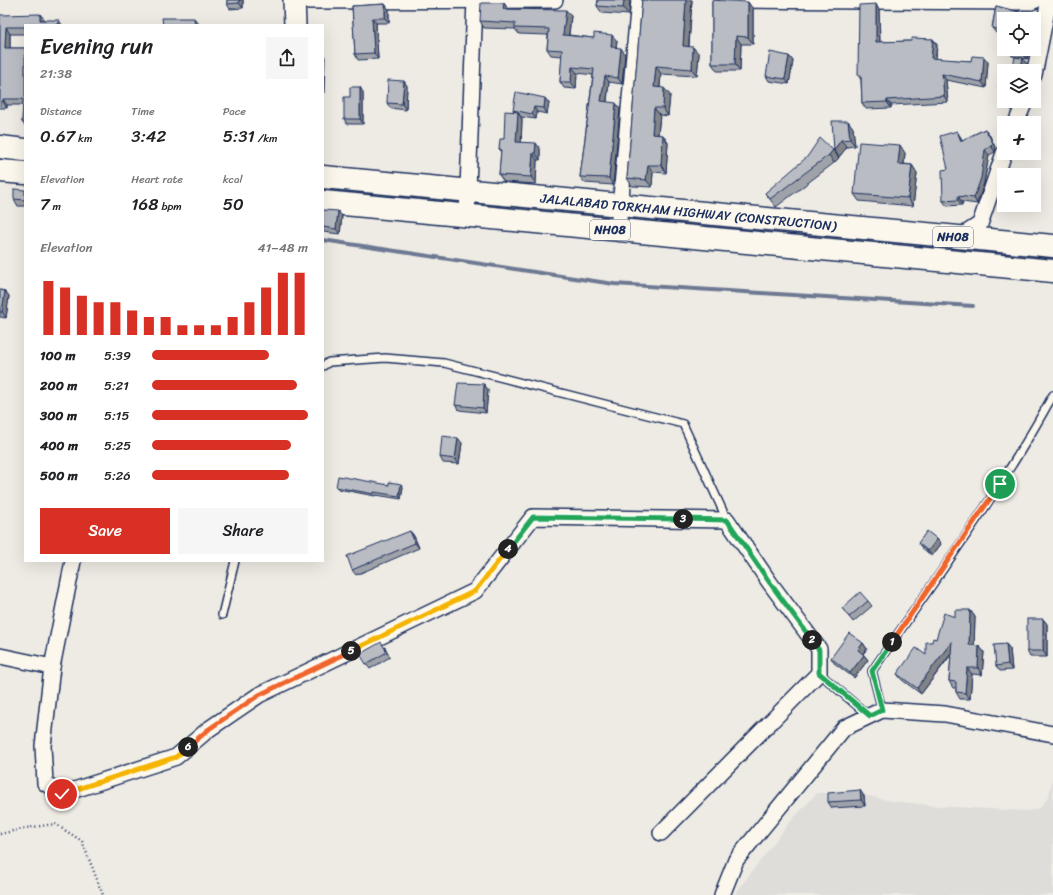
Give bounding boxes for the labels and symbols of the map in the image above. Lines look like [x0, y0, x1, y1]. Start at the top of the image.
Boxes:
street label: JALALABAD TORKHAM HIGHWAY (CONSTRUCTION) [538, 187, 839, 238]
road number: NH08 [590, 220, 630, 240]
road number: NH08 [933, 227, 973, 247]
pin [983, 467, 1017, 501]
pin: 3 [673, 509, 693, 529]
pin: 4 [498, 539, 518, 559]
pin: 2 [802, 630, 822, 650]
pin: 1 [882, 632, 902, 652]
pin: 5 [341, 641, 361, 661]
pin: 6 [178, 737, 198, 757]
pin [45, 777, 79, 811]

